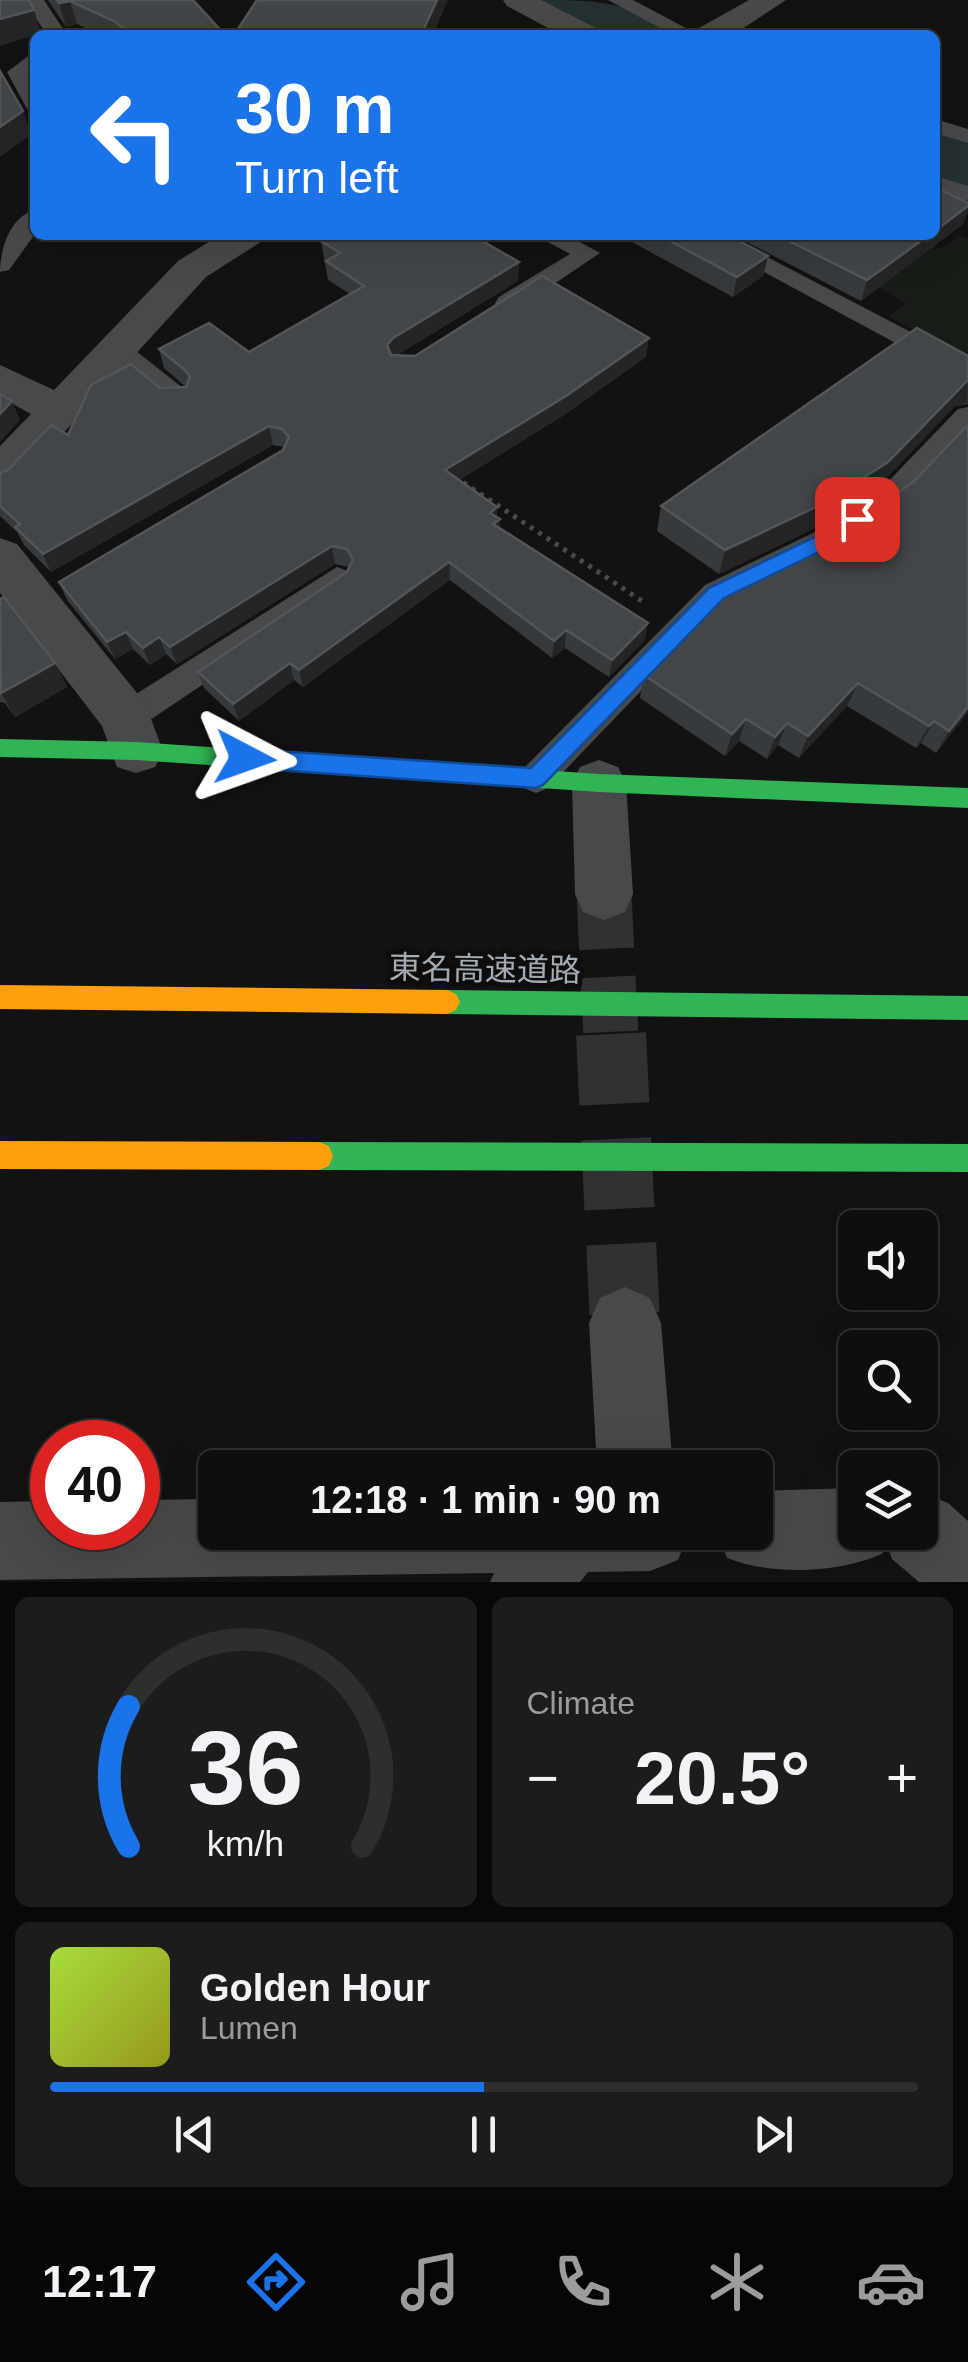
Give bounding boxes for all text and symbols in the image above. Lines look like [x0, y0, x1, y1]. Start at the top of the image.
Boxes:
icon: left [70, 70, 200, 200]
text: 30 m [235, 70, 395, 148]
text: Turn left [235, 152, 398, 203]
pin [815, 477, 900, 562]
icon: arrive [830, 492, 885, 547]
position arrow [193, 706, 297, 810]
street label: 東名高速道路 [389, 949, 581, 989]
map controls [838, 1210, 938, 1550]
button: sound [838, 1210, 938, 1310]
button: search [838, 1330, 938, 1430]
speed limit sign: 40 [30, 1420, 160, 1550]
button: layers [838, 1450, 938, 1550]
text: 12:18 · 1 min · 90 m [310, 1479, 661, 1521]
text: Climate [527, 1685, 635, 1721]
text: 36 [188, 1710, 304, 1826]
text: 20.5° [634, 1736, 810, 1820]
text: − [527, 1747, 559, 1809]
text: + [886, 1747, 918, 1809]
text: km/h [207, 1824, 284, 1864]
text: Golden Hour [200, 1967, 430, 2009]
text: Lumen [200, 2010, 298, 2046]
icon: previous [167, 2107, 222, 2162]
icon: pause [456, 2107, 511, 2162]
icon: next [746, 2107, 801, 2162]
icon: directions [241, 2247, 311, 2317]
icon: music [395, 2247, 465, 2317]
icon: phone [548, 2247, 618, 2317]
icon: climate [702, 2247, 772, 2317]
icon: car [856, 2247, 926, 2317]
text: 12:17 [42, 2256, 157, 2307]

